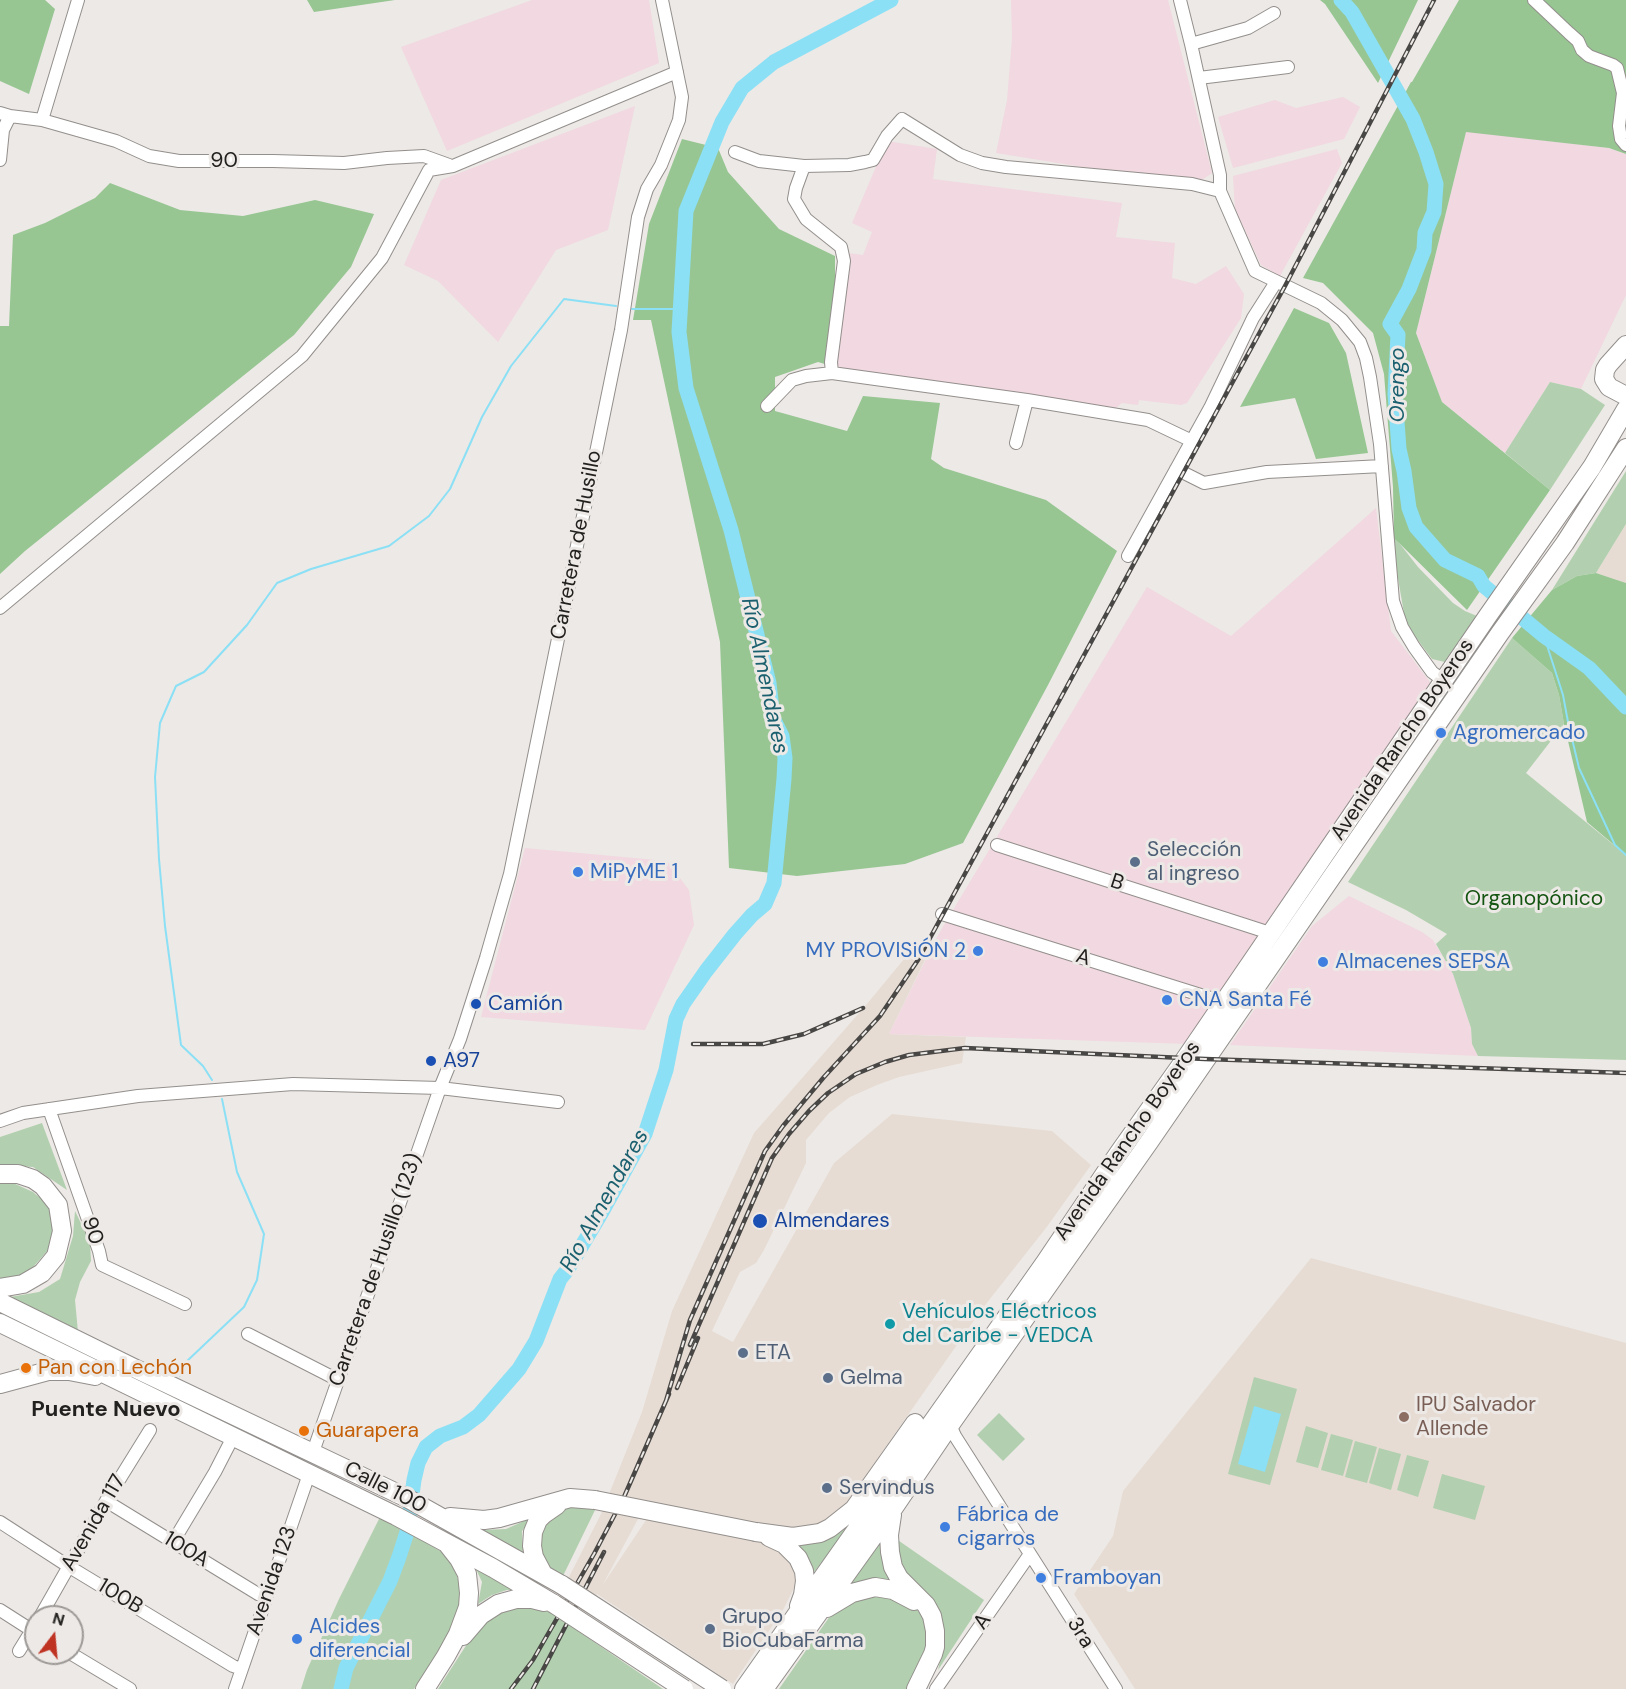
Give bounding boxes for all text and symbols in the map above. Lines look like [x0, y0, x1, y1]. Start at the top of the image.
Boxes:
street label: 90 [210, 148, 238, 174]
water label: Orengo [1385, 347, 1411, 423]
street label: Carretera de Husillo [546, 448, 608, 642]
water label: Río Almendares [735, 596, 793, 756]
street label: Avenida Rancho Boyeros [1326, 634, 1480, 846]
place label: Agromercado [1453, 720, 1586, 746]
marker: Agromercado [1434, 726, 1448, 740]
place label: Selección al ingreso [1147, 837, 1241, 887]
marker: Selección al ingreso [1128, 855, 1142, 869]
place label: MiPyME 1 [590, 859, 678, 885]
marker: MiPyME 1 [571, 865, 585, 879]
street label: B [1107, 869, 1127, 897]
park label: Organopónico [1465, 886, 1603, 912]
place label: MY PROVISiÓN 2 [806, 938, 966, 964]
marker: MY PROVISiÓN 2 [971, 944, 985, 958]
street label: A [1073, 944, 1093, 972]
place label: Almacenes SEPSA [1335, 949, 1510, 975]
marker: Almacenes SEPSA [1316, 955, 1330, 969]
place label: CNA Santa Fé [1179, 987, 1312, 1013]
place label: Camión [488, 991, 563, 1017]
marker: CNA Santa Fé [1160, 993, 1174, 1007]
marker: Camión [469, 997, 483, 1011]
street label: Avenida Rancho Boyeros [1050, 1036, 1206, 1246]
place label: A97 [443, 1048, 480, 1074]
marker: A97 [424, 1054, 438, 1068]
water label: Río Almendares [555, 1125, 655, 1277]
street label: Carretera de Husillo (123) [324, 1150, 428, 1390]
place label: Almendares [774, 1208, 890, 1234]
marker: Almendares [751, 1212, 769, 1230]
street label: 90 [76, 1214, 108, 1248]
place label: Vehículos Eléctricos del Caribe - VEDCA [902, 1299, 1097, 1349]
marker: Vehículos Eléctricos del Caribe - VEDCA [883, 1317, 897, 1331]
place label: ETA [755, 1340, 791, 1366]
marker: ETA [736, 1346, 750, 1360]
place label: Pan con Lechón [38, 1355, 192, 1381]
marker: Pan con Lechón [19, 1361, 33, 1375]
place label: Gelma [840, 1365, 903, 1391]
marker: Gelma [821, 1371, 835, 1385]
place label: IPU Salvador Allende [1416, 1392, 1536, 1442]
district label: Puente Nuevo [31, 1397, 181, 1423]
marker: IPU Salvador Allende [1397, 1410, 1411, 1424]
place label: Guarapera [316, 1418, 419, 1444]
marker: Guarapera [297, 1424, 311, 1438]
street label: Calle 100 [340, 1457, 430, 1519]
street label: Avenida 117 [56, 1470, 132, 1576]
place label: Servindus [839, 1475, 935, 1501]
marker: Servindus [820, 1481, 834, 1495]
place label: Fábrica de cigarros [957, 1502, 1059, 1552]
marker: Fábrica de cigarros [938, 1520, 952, 1534]
street label: Avenida 123 [242, 1523, 302, 1639]
street label: 100A [159, 1527, 213, 1573]
place label: Framboyan [1053, 1565, 1161, 1591]
marker: Framboyan [1034, 1571, 1048, 1585]
street label: 100B [93, 1574, 147, 1620]
place label: Grupo BioCubaFarma [722, 1604, 864, 1654]
north arrow [24, 1605, 84, 1665]
text: N [50, 1607, 67, 1631]
street label: A [969, 1609, 997, 1635]
street label: 3ra [1061, 1613, 1099, 1653]
place label: Alcides diferencial [309, 1614, 410, 1664]
marker: Grupo BioCubaFarma [703, 1622, 717, 1636]
marker: Alcides diferencial [290, 1632, 304, 1646]

